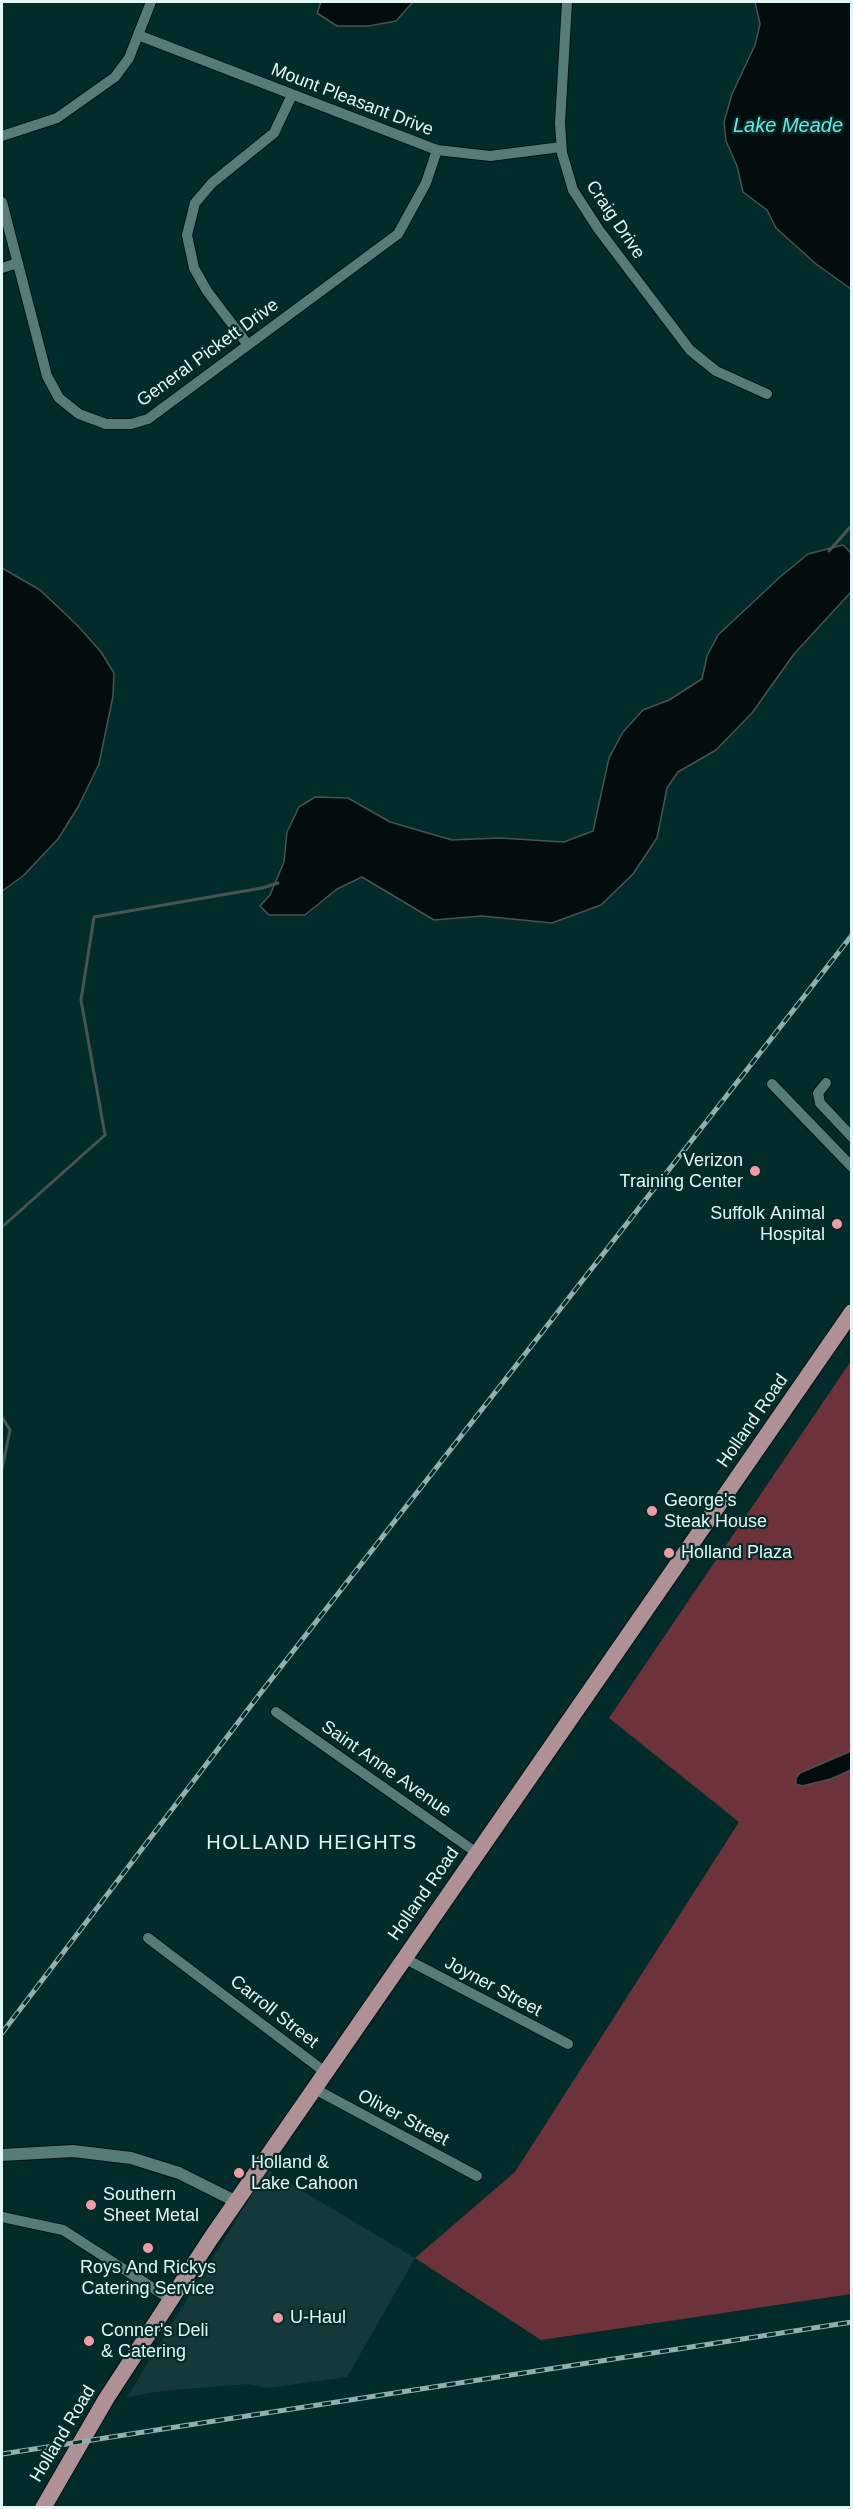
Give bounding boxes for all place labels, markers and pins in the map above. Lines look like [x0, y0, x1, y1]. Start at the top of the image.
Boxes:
place label: Verizon Training Center [620, 1150, 743, 1192]
marker: Verizon Training Center [748, 1164, 762, 1178]
place label: Suffolk Animal Hospital [710, 1203, 825, 1246]
marker: Suffolk Animal Hospital [830, 1217, 844, 1231]
place label: George's Steak House [664, 1490, 767, 1532]
marker: George's Steak House [645, 1504, 659, 1518]
place label: Holland Plaza [681, 1542, 792, 1564]
marker: Holland Plaza [662, 1546, 676, 1560]
place label: Holland & Lake Cahoon [251, 2152, 358, 2194]
marker: Holland & Lake Cahoon [232, 2166, 246, 2180]
place label: Southern Sheet Metal [103, 2184, 199, 2226]
marker: Southern Sheet Metal [84, 2198, 98, 2212]
marker: Roys And Rickys Catering Service [141, 2241, 155, 2255]
place label: Roys And Rickys Catering Service [80, 2257, 216, 2300]
place label: U-Haul [290, 2307, 346, 2329]
marker: U-Haul [271, 2311, 285, 2325]
place label: Conner's Deli & Catering [101, 2320, 208, 2362]
marker: Conner's Deli & Catering [82, 2334, 96, 2348]

